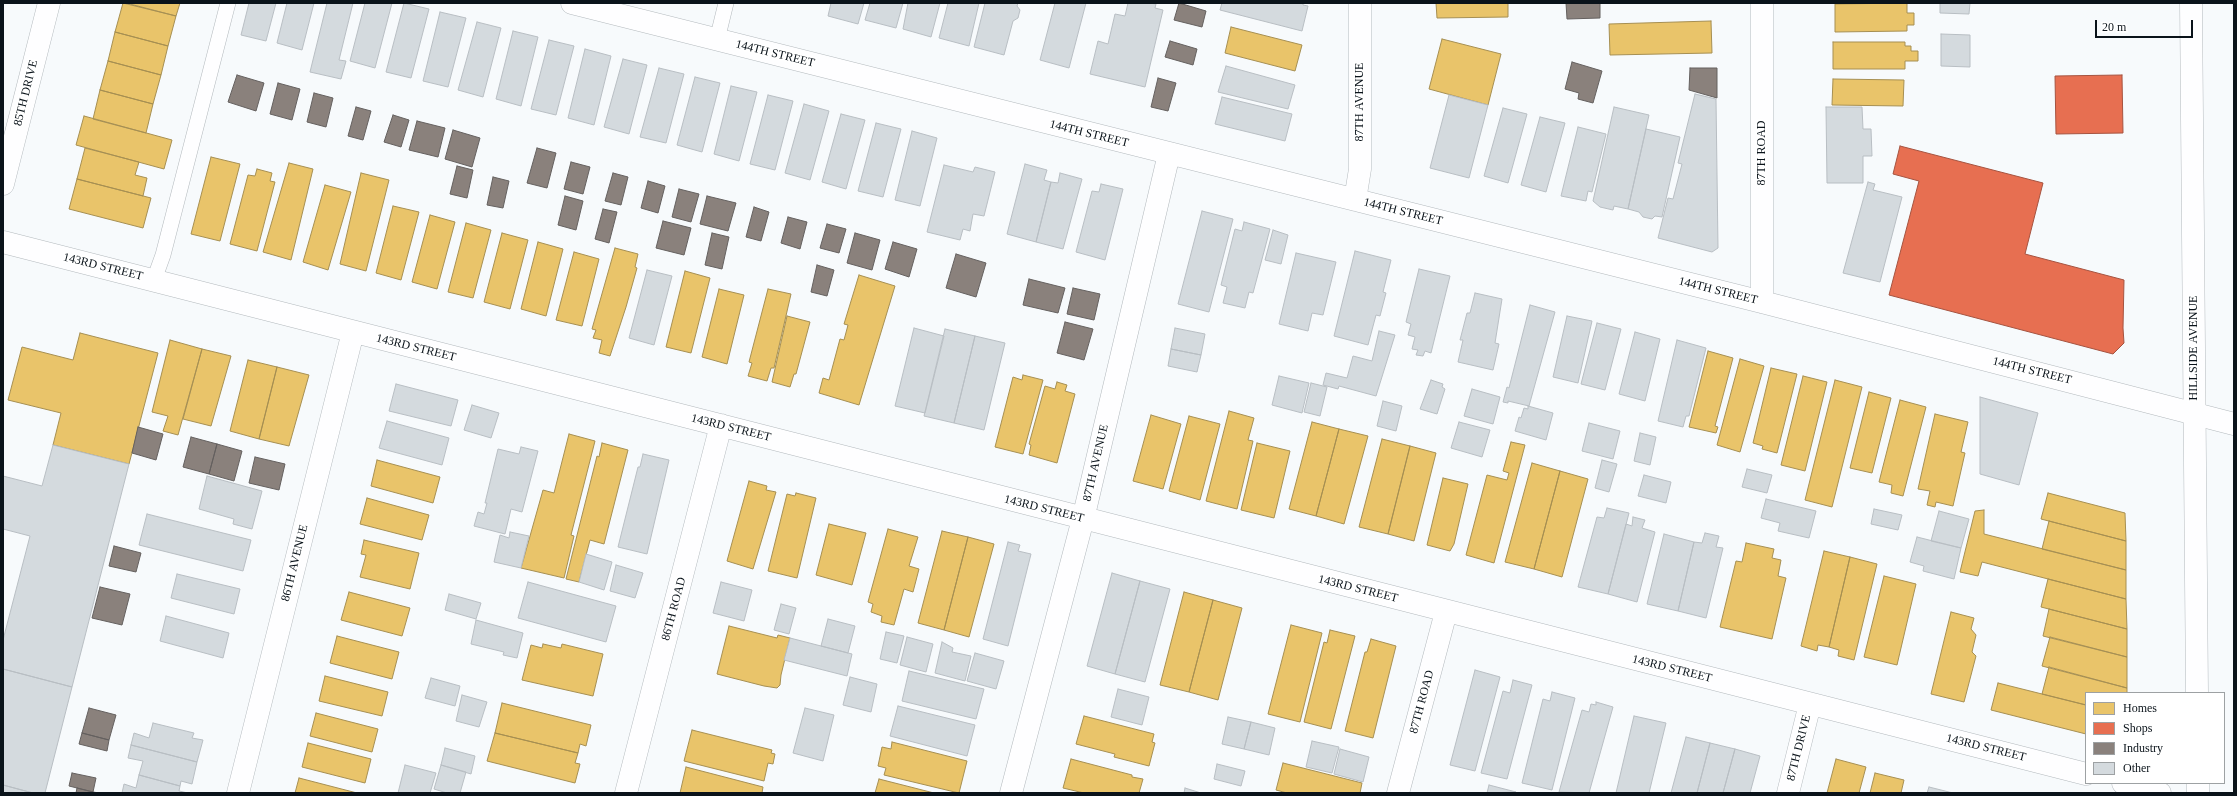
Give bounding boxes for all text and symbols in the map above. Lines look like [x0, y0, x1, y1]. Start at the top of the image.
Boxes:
scale bar [2097, 12, 2195, 38]
text: 20 m [2102, 20, 2126, 34]
street label: 144TH STREET [734, 37, 816, 71]
street label: 85TH DRIVE [11, 58, 41, 128]
street label: 87TH AVENUE [1353, 63, 1367, 141]
street label: 144TH STREET [1048, 117, 1130, 151]
street label: 87TH ROAD [1755, 121, 1769, 185]
street label: 144TH STREET [1362, 195, 1444, 229]
street label: 143RD STREET [62, 250, 144, 284]
street label: 144TH STREET [1677, 274, 1759, 308]
street label: HILLSIDE AVENUE [2187, 296, 2201, 400]
street label: 143RD STREET [375, 331, 457, 365]
street label: 144TH STREET [1991, 354, 2073, 388]
street label: 143RD STREET [690, 411, 772, 445]
street label: 87TH AVENUE [1080, 423, 1112, 503]
street label: 143RD STREET [1003, 492, 1085, 526]
street label: 86TH AVENUE [278, 523, 312, 603]
street label: 143RD STREET [1317, 572, 1399, 606]
street label: 86TH ROAD [659, 576, 689, 642]
street label: 143RD STREET [1631, 652, 1713, 686]
street label: 87TH ROAD [1407, 669, 1437, 735]
legend [2085, 692, 2225, 784]
text: Homes [2123, 701, 2157, 715]
street label: 87TH DRIVE [1784, 713, 1814, 783]
text: Shops [2123, 721, 2152, 735]
street label: 143RD STREET [1945, 731, 2027, 765]
text: Industry [2123, 741, 2163, 755]
text: Other [2123, 761, 2150, 775]

